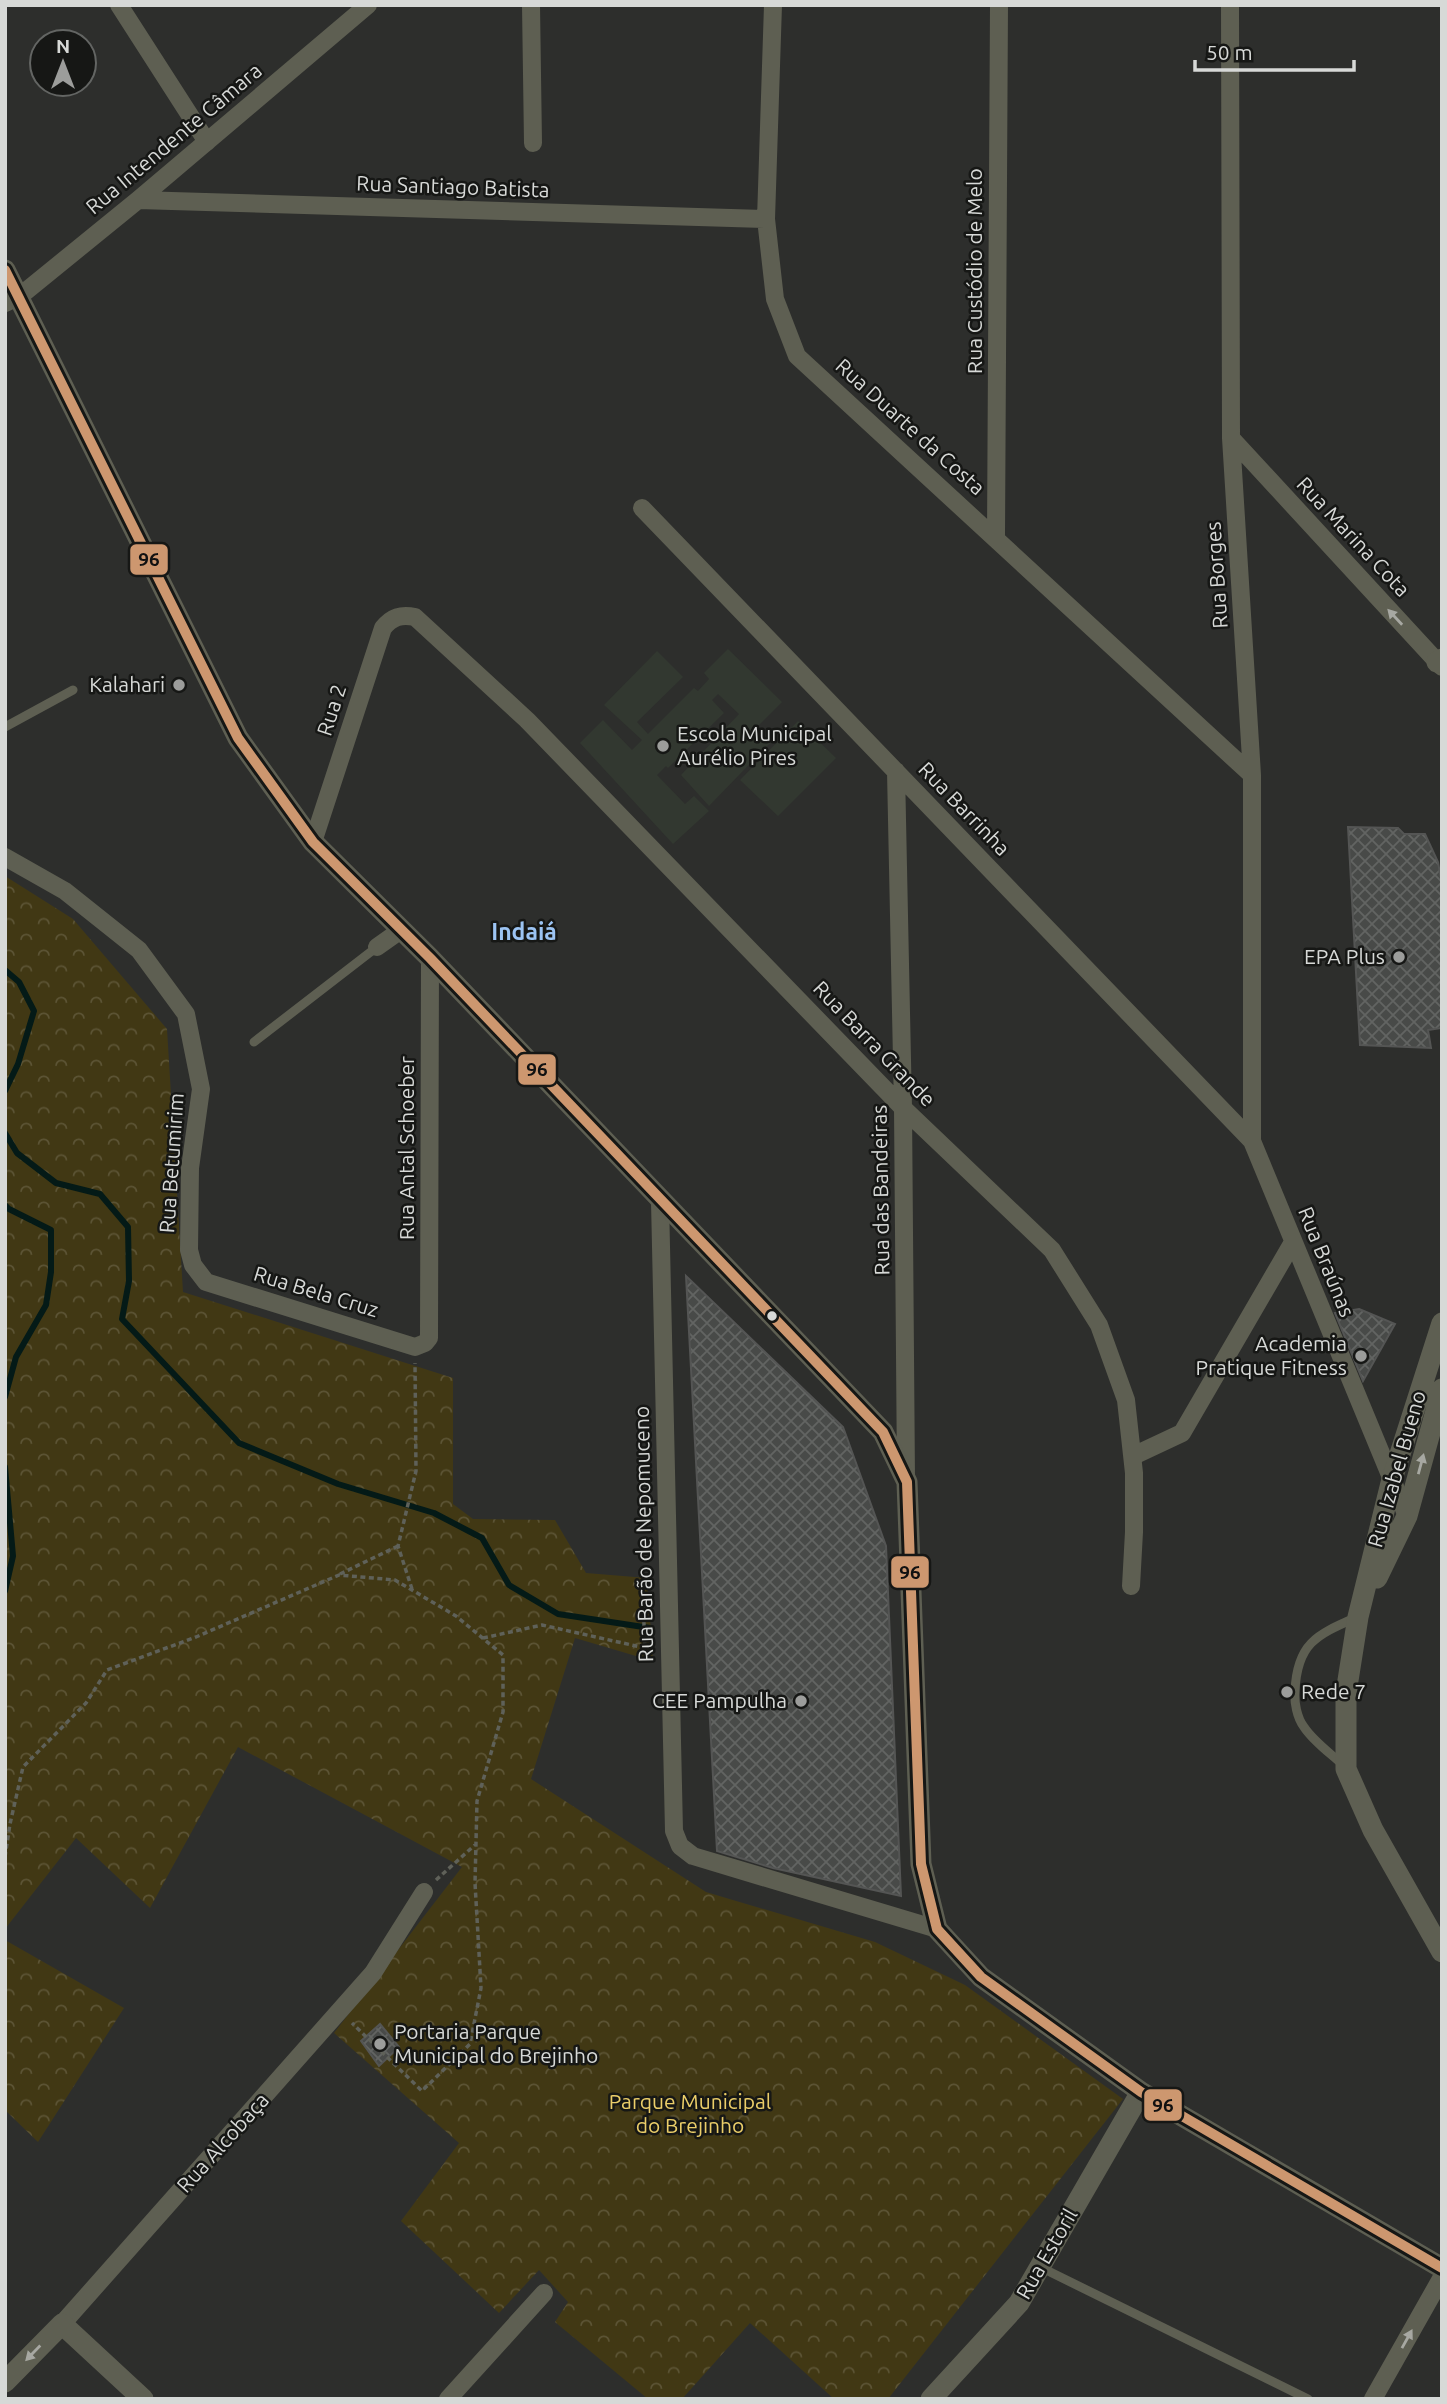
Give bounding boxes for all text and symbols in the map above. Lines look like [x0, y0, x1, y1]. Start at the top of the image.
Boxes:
north arrow [28, 28, 98, 98]
scale bar [1195, 28, 1354, 72]
text: N [56, 35, 70, 57]
text: 50 m [1206, 40, 1253, 64]
street label: Rua Intendente Câmara [81, 58, 266, 219]
street label: Rua Custódio de Melo [962, 168, 986, 374]
street label: Rua Santiago Batista [356, 171, 550, 201]
street label: Rua Duarte da Costa [831, 353, 990, 499]
street label: Rua Marina Cota [1292, 472, 1415, 601]
street label: Rua Borges [1200, 521, 1232, 629]
line badge: 96 [129, 543, 169, 576]
text: 96 [138, 548, 160, 570]
one-way arrow [1388, 609, 1404, 626]
place label: Kalahari [89, 672, 165, 696]
marker: Kalahari [171, 677, 187, 693]
street label: Rua 2 [312, 681, 351, 738]
place label: Escola Municipal Aurélio Pires [677, 721, 832, 769]
marker: Escola Municipal Aurélio Pires [655, 738, 671, 754]
street label: Rua Barrinha [914, 757, 1015, 860]
district label: Indaiá [491, 919, 557, 944]
place label: EPA Plus [1304, 944, 1385, 968]
marker: EPA Plus [1391, 949, 1407, 965]
street label: Rua Barra Grande [809, 976, 941, 1111]
line badge: 96 [517, 1053, 557, 1086]
street label: Rua Antal Schoeber [394, 1056, 418, 1240]
text: 96 [526, 1058, 548, 1080]
street label: Rua Betumirim [154, 1092, 188, 1234]
street label: Rua das Bandeiras [867, 1105, 893, 1276]
street label: Rua Braúnas [1294, 1203, 1360, 1320]
street label: Rua Bela Cruz [251, 1261, 382, 1321]
unlabelled marker [765, 1309, 779, 1323]
place label: Academia Pratique Fitness [1195, 1331, 1347, 1379]
marker: Academia Pratique Fitness [1353, 1348, 1369, 1364]
street label: Rua Izabel Bueno [1362, 1388, 1430, 1550]
street label: Rua Barão de Nepomuceno [629, 1406, 657, 1662]
one-way arrow [1416, 1453, 1427, 1475]
line badge: 96 [890, 1555, 930, 1589]
text: 96 [899, 1561, 921, 1583]
place label: Rede 7 [1301, 1679, 1366, 1703]
marker: Rede 7 [1279, 1684, 1295, 1700]
place label: CEE Pampulha [652, 1688, 787, 1712]
marker: CEE Pampulha [793, 1693, 809, 1709]
place label: Portaria Parque Municipal do Brejinho [394, 2019, 598, 2067]
marker: Portaria Parque Municipal do Brejinho [372, 2036, 388, 2052]
street label: Rua Alcobaça [171, 2088, 273, 2197]
line badge: 96 [1143, 2088, 1183, 2122]
park label: Parque Municipal do Brejinho [609, 2089, 771, 2137]
text: 96 [1152, 2094, 1174, 2116]
street label: Rua Estoril [1011, 2204, 1082, 2303]
one-way arrow [1401, 2330, 1413, 2349]
one-way arrow [26, 2344, 42, 2361]

